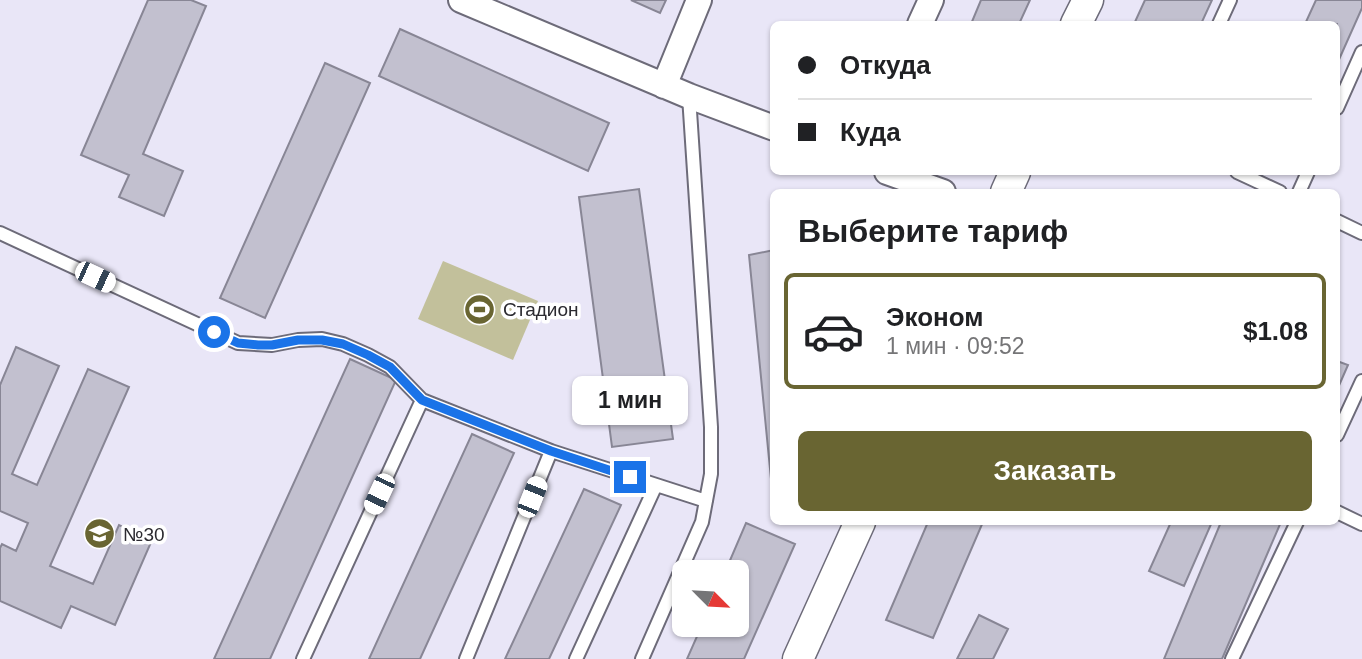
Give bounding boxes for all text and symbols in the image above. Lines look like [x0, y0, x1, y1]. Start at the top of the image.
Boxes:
text: Откуда [840, 50, 931, 80]
text: Куда [840, 117, 901, 147]
text: Выберите тариф [798, 213, 1068, 249]
car [72, 259, 119, 295]
sports icon: Стадион [463, 292, 497, 326]
place label: Стадион [503, 299, 579, 320]
icon: car [802, 300, 865, 363]
text: Эконом [886, 302, 984, 332]
route start [198, 316, 230, 348]
text: $1.08 [1243, 316, 1308, 346]
text: 1 мин · 09:52 [886, 333, 1025, 359]
callout: 1 мин [572, 376, 688, 424]
text: 1 мин [598, 387, 662, 413]
button: Заказать [798, 431, 1312, 511]
route end [614, 461, 646, 493]
car [361, 471, 398, 517]
car [515, 474, 550, 520]
school or university icon: №30 [83, 517, 117, 551]
place label: №30 [123, 524, 165, 545]
north arrow [672, 560, 749, 637]
map controls [672, 560, 749, 637]

